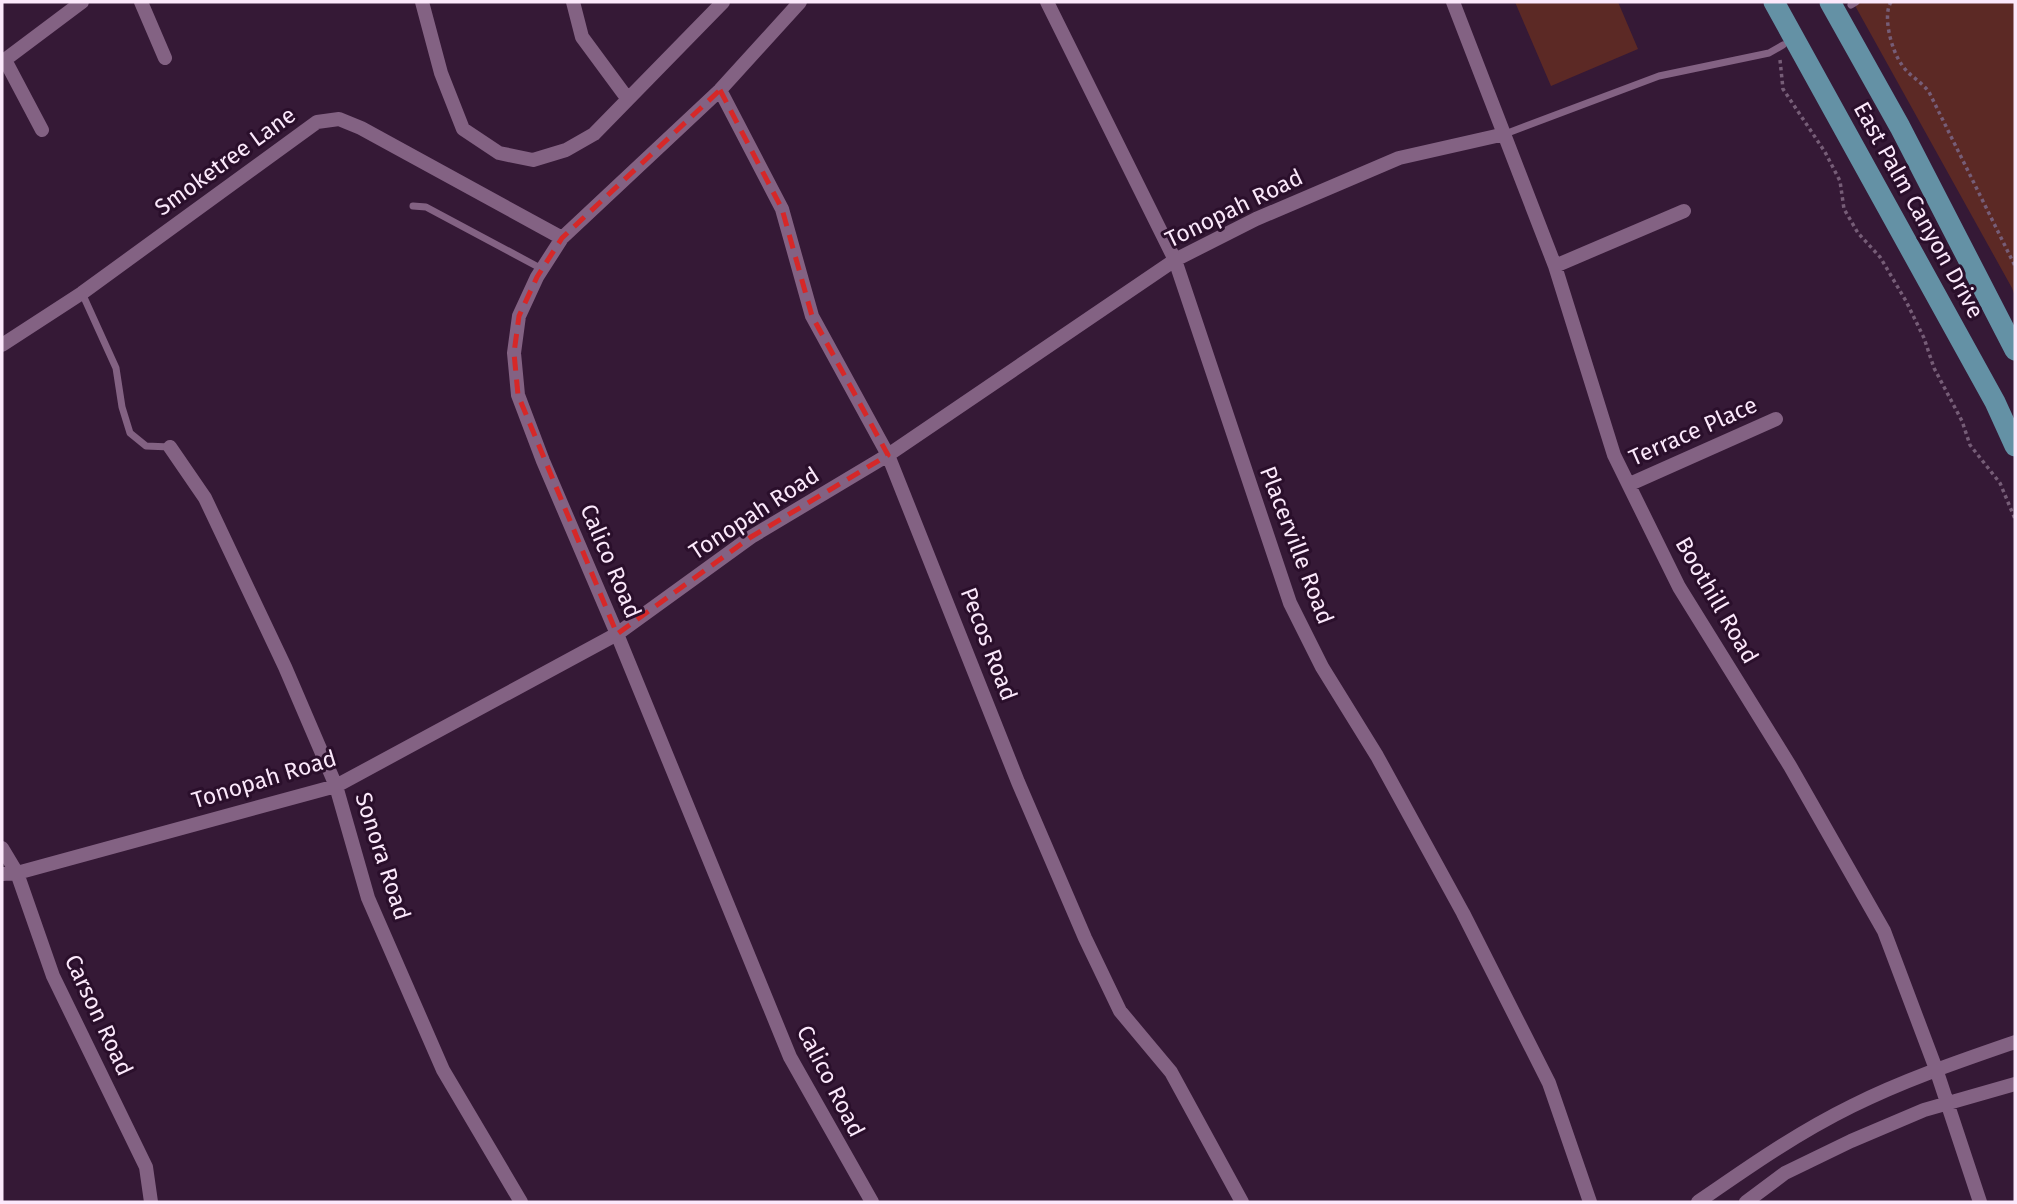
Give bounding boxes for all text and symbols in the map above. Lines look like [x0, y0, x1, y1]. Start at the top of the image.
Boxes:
street label: East Palm Canyon Drive [1848, 97, 1990, 323]
street label: Smoketree Lane [149, 101, 301, 221]
street label: Tonopah Road [1161, 163, 1307, 253]
street label: Terrace Place [1625, 390, 1761, 472]
street label: Tonopah Road [684, 461, 824, 565]
street label: Placerville Road [1254, 462, 1340, 628]
street label: Calico Road [574, 500, 648, 622]
street label: Boothill Road [1669, 532, 1765, 668]
street label: Pecos Road [955, 583, 1023, 705]
street label: Tonopah Road [188, 744, 340, 814]
street label: Sonora Road [349, 789, 417, 923]
street label: Carson Road [59, 950, 139, 1080]
street label: Calico Road [791, 1021, 871, 1141]

